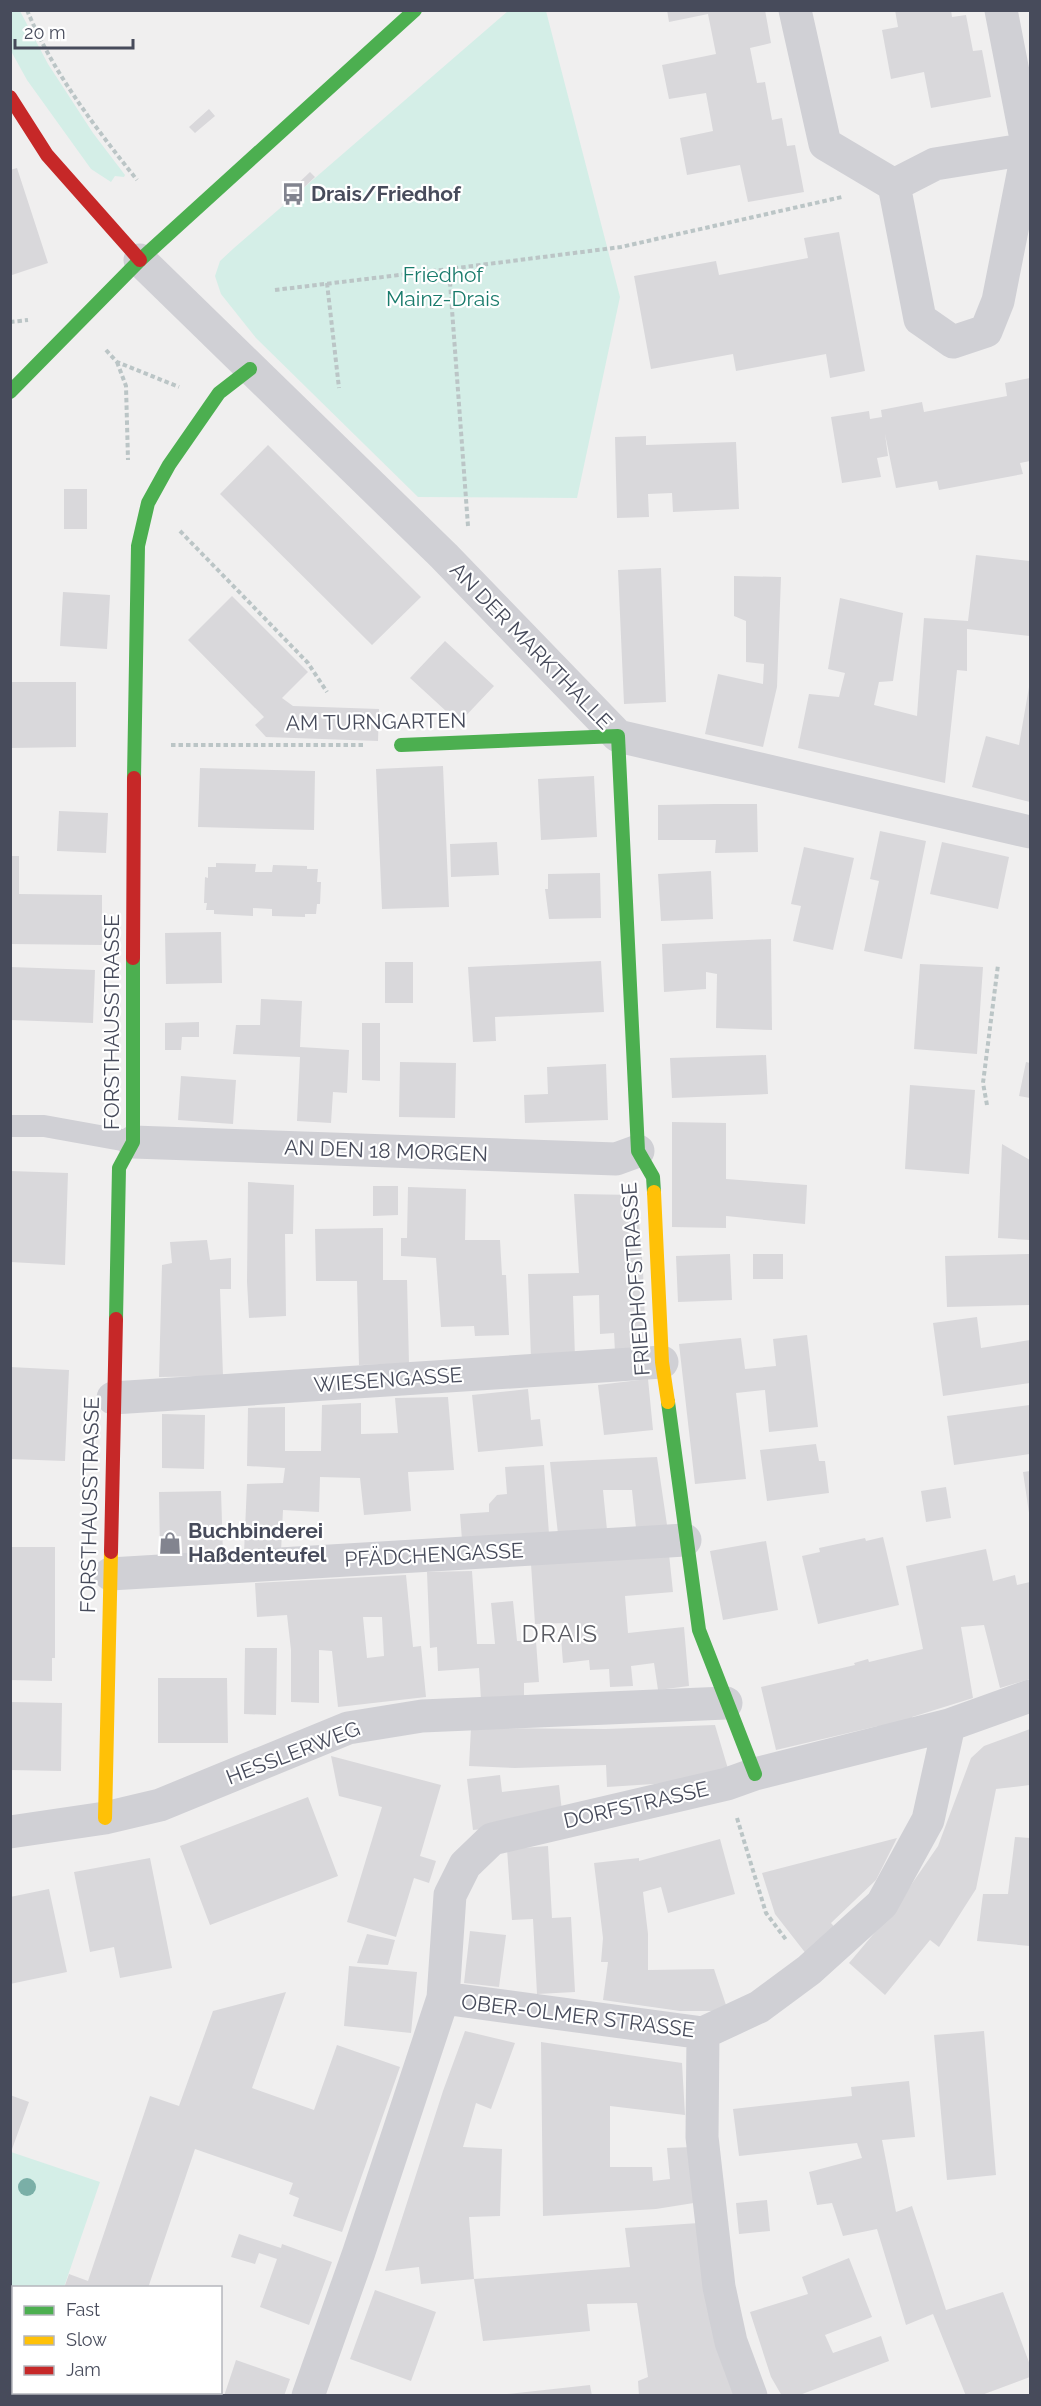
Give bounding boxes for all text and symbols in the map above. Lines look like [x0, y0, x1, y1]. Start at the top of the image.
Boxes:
scale bar [15, 12, 134, 50]
text: 20 m [24, 22, 66, 43]
bus stop icon: Drais/Friedhof [280, 181, 306, 207]
place label: Drais/Friedhof [311, 181, 462, 206]
park label: Friedhof Mainz-Drais [386, 262, 500, 311]
street label: AN DER MARKTHALLE [445, 557, 618, 734]
street label: AM TURNGARTEN [286, 707, 466, 736]
street label: FORSTHAUSSTRASSE [99, 914, 124, 1130]
street label: AN DEN 18 MORGEN [284, 1134, 488, 1167]
street label: FRIEDHOFSTRASSE [616, 1181, 655, 1377]
street label: WIESENGASSE [313, 1362, 463, 1397]
street label: FORSTHAUSSTRASSE [75, 1397, 104, 1613]
place label: Buchbinderei Haßdenteufel [188, 1518, 327, 1567]
shop icon: Buchbinderei Haßdenteufel [157, 1530, 183, 1556]
street label: PFÄDCHENGASSE [344, 1537, 524, 1572]
district label: DRAIS [522, 1619, 599, 1648]
street label: HESSLERWEG [222, 1716, 363, 1790]
street label: DORFSTRASSE [561, 1776, 711, 1833]
street label: OBER-OLMER STRASSE [460, 1989, 696, 2042]
legend [12, 2286, 222, 2394]
text: Fast [66, 2299, 100, 2320]
text: Slow [66, 2329, 107, 2350]
text: Jam [66, 2359, 101, 2380]

